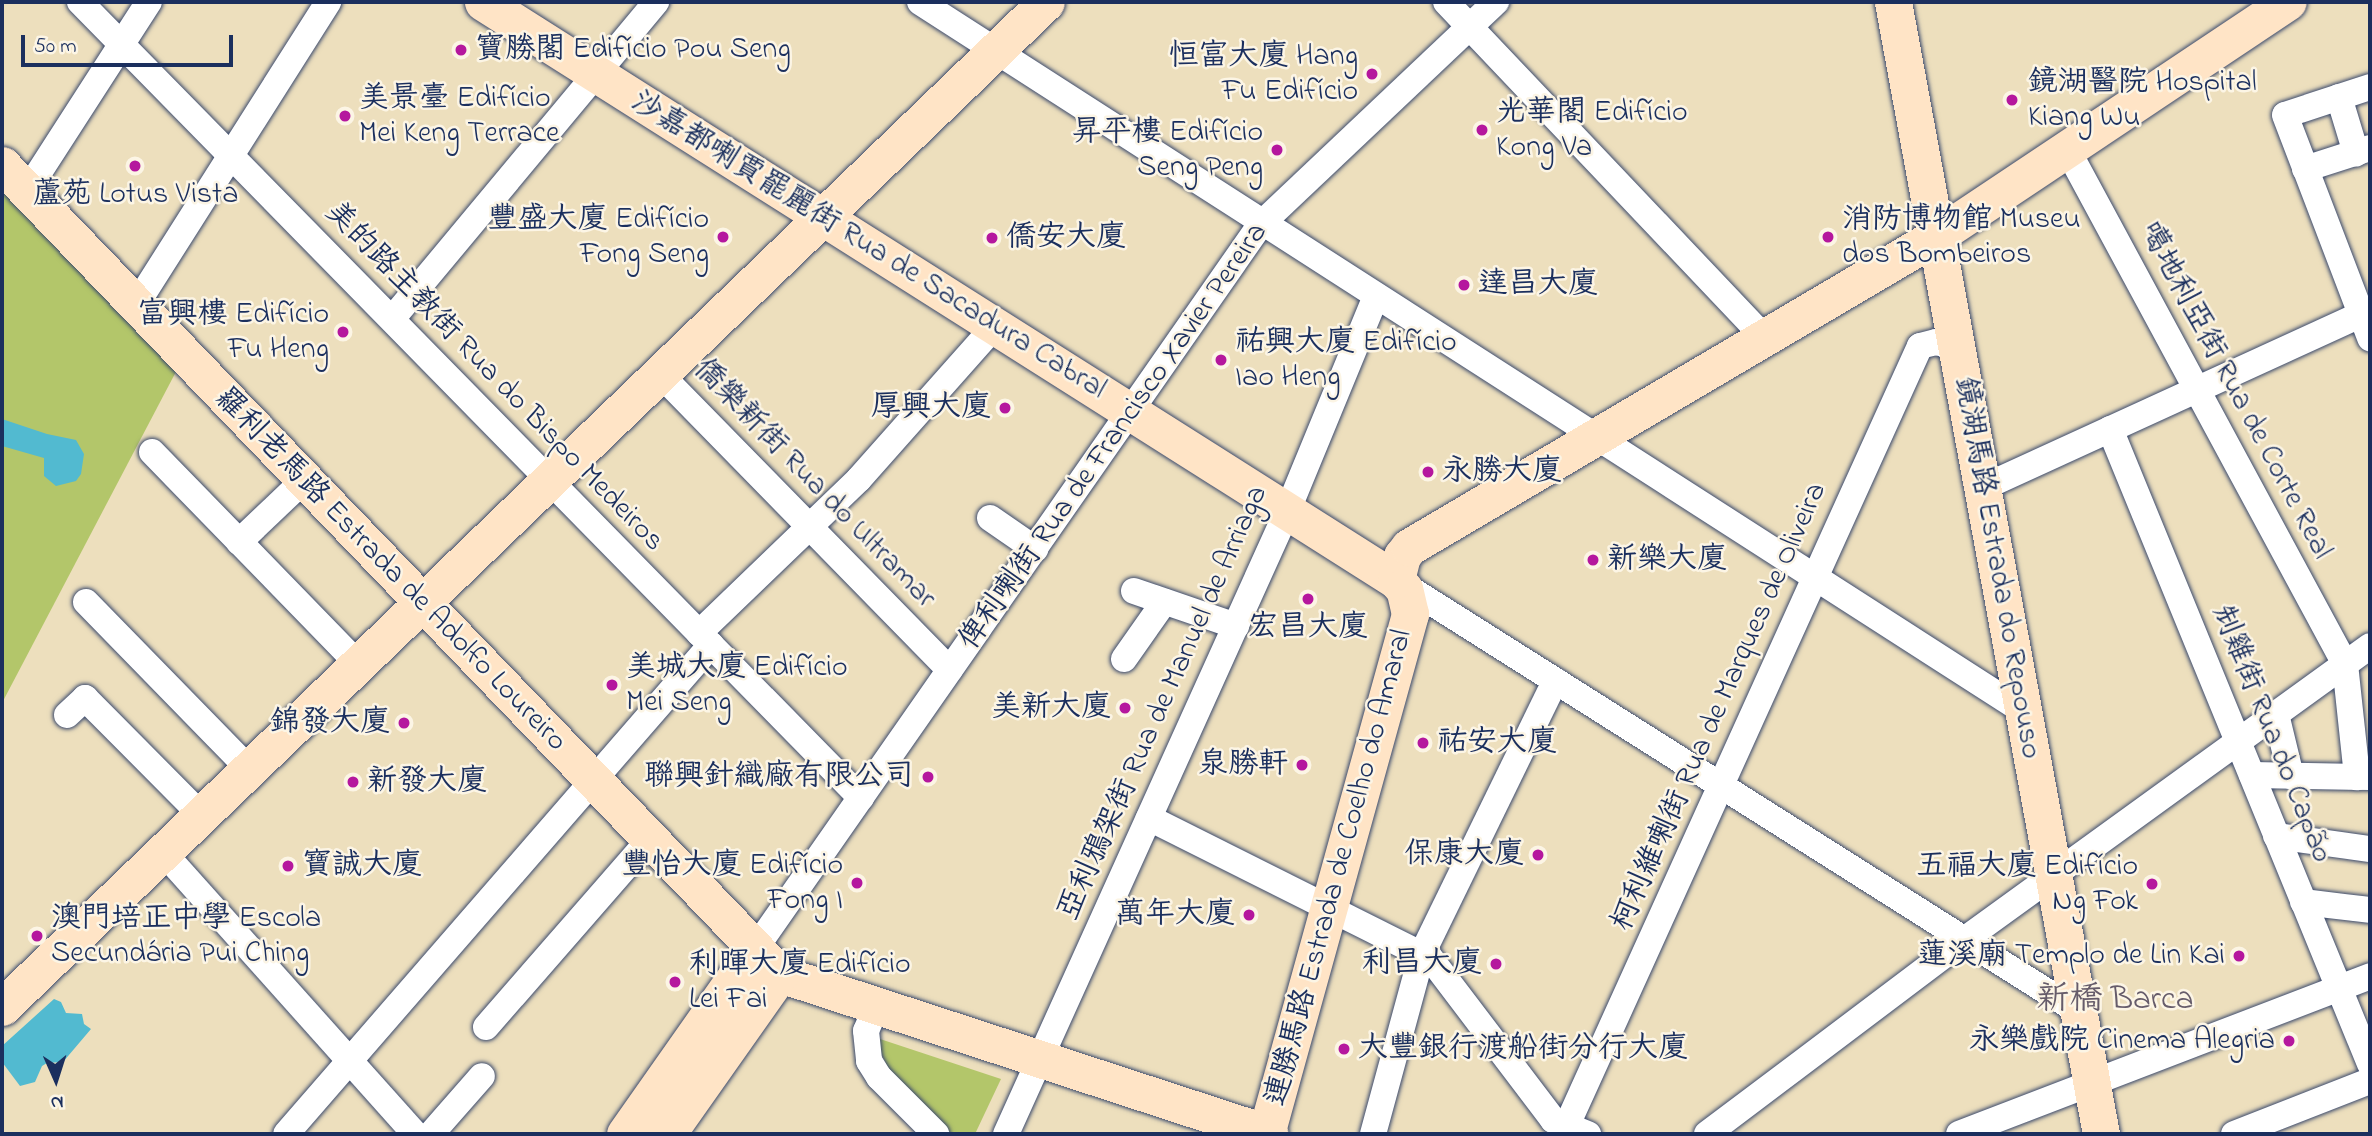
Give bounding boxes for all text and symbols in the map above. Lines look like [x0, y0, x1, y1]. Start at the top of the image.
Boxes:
scale bar [24, 21, 236, 65]
text: 50 m [34, 32, 77, 62]
place label: 寶勝閣 Edifício Pou Seng [475, 32, 791, 68]
place label: 恒富大廈 Hang Fu Edifício [1169, 39, 1358, 110]
marker: 寶勝閣 Edifício Pou Seng [453, 42, 469, 58]
place label: 鏡湖醫院 Hospital Kiang Wu [2028, 65, 2257, 136]
marker: 恒富大廈 Hang Fu Edifício [1364, 66, 1380, 82]
place label: 美景臺 Edifício Mei Keng Terrace [359, 81, 560, 152]
street label: 沙嘉都喇賈罷麗街 Rua de Sacadura Cabral [624, 84, 1112, 408]
marker: 鏡湖醫院 Hospital Kiang Wu [2002, 90, 2022, 110]
place label: 光華閣 Edifício Kong Va [1496, 95, 1688, 166]
marker: 美景臺 Edifício Mei Keng Terrace [337, 108, 353, 124]
place label: 昇平樓 Edifício Seng Peng [1071, 115, 1263, 186]
marker: 光華閣 Edifício Kong Va [1474, 122, 1490, 138]
marker: 昇平樓 Edifício Seng Peng [1269, 142, 1285, 158]
marker: 蘆苑 Lotus Vista [127, 158, 143, 174]
place label: 蘆苑 Lotus Vista [32, 177, 238, 213]
street label: 美的路主教街 Rua do Bispo Medeiros [317, 195, 671, 559]
place label: 豐盛大廈 Edifício Fong Seng [487, 202, 709, 272]
place label: 消防博物館 Museu dos Bombeiros [1842, 202, 2081, 272]
street label: 俾利喇街 Rua de Francisco Xavier Pereira [952, 216, 1276, 658]
street label: 噶地利亞街 Rua de Corte Real [2131, 216, 2339, 566]
place label: 僑安大廈 [1006, 220, 1126, 256]
marker: 豐盛大廈 Edifício Fong Seng [715, 229, 731, 245]
marker: 消防博物館 Museu dos Bombeiros [1820, 229, 1836, 245]
marker: 僑安大廈 [984, 230, 1000, 246]
place label: 達昌大廈 [1478, 267, 1598, 303]
marker: 達昌大廈 [1456, 277, 1472, 293]
place label: 富興樓 Edifício Fu Heng [137, 297, 329, 368]
marker: 富興樓 Edifício Fu Heng [335, 324, 351, 340]
place label: 祐興大廈 Edifício Iao Heng [1235, 325, 1457, 396]
street label: 僑樂新街 Rua do Ultramar [685, 352, 943, 616]
marker: 祐興大廈 Edifício Iao Heng [1213, 352, 1229, 368]
street label: 鏡湖馬路 Estrada do Repouso [1946, 374, 2048, 762]
street label: 羅利老馬路 Estrada de Adolfo Loureiro [206, 381, 574, 759]
place label: 厚興大廈 [871, 390, 991, 426]
marker: 厚興大廈 [997, 400, 1013, 416]
place label: 永勝大廈 [1442, 454, 1562, 490]
marker: 永勝大廈 [1420, 464, 1436, 480]
street label: 柯利維喇街 Rua de Marques de Oliveira [1605, 477, 1835, 937]
street label: 亞利鴉架街 Rua de Manuel de Arriaga [1052, 480, 1276, 926]
place label: 新樂大廈 [1607, 542, 1727, 578]
marker: 新樂大廈 [1585, 552, 1601, 568]
marker: 宏昌大廈 [1300, 591, 1316, 607]
street label: 𠜎雞街 Rua do Capão [2203, 600, 2339, 868]
place label: 宏昌大廈 [1248, 610, 1368, 646]
street label: 連勝馬路 Estrada de Coelho do Amaral [1259, 626, 1421, 1110]
place label: 美城大廈 Edifício Mei Seng [626, 650, 848, 720]
marker: 美城大廈 Edifício Mei Seng [604, 677, 620, 693]
place label: 美新大廈 [991, 690, 1111, 726]
marker: 美新大廈 [1117, 700, 1133, 716]
place label: 錦發大廈 [270, 705, 390, 741]
marker: 錦發大廈 [396, 715, 412, 731]
place label: 祐安大廈 [1437, 725, 1557, 761]
marker: 祐安大廈 [1415, 735, 1431, 751]
place label: 泉勝軒 [1198, 747, 1288, 783]
marker: 泉勝軒 [1294, 757, 1310, 773]
place label: 聯興針織廠有限公司 [644, 759, 914, 795]
place label: 新發大廈 [367, 764, 487, 800]
marker: 聯興針織廠有限公司 [920, 769, 936, 785]
marker: 新發大廈 [345, 774, 361, 790]
place label: 保康大廈 [1404, 837, 1524, 873]
marker: 保康大廈 [1530, 847, 1546, 863]
place label: 寶誠大廈 [302, 848, 422, 884]
place label: 豐怡大廈 Edifício Fong I [621, 848, 843, 918]
place label: 五福大廈 Edifício Ng Fok [1916, 849, 2138, 920]
marker: 寶誠大廈 [280, 858, 296, 874]
marker: 豐怡大廈 Edifício Fong I [849, 875, 865, 891]
marker: 五福大廈 Edifício Ng Fok [2144, 876, 2160, 892]
place label: 萬年大廈 [1115, 897, 1235, 933]
place label: 澳門培正中學 Escola Secundária Pui Ching [51, 901, 321, 972]
marker: 萬年大廈 [1241, 907, 1257, 923]
marker: 澳門培正中學 Escola Secundária Pui Ching [29, 928, 45, 944]
place label: 蓮溪廟 Templo de Lin Kai [1917, 938, 2225, 974]
place label: 利昌大廈 [1362, 946, 1482, 982]
place label: 利暉大廈 Edifício Lei Fai [689, 947, 911, 1018]
marker: 蓮溪廟 Templo de Lin Kai [2231, 948, 2247, 964]
marker: 利昌大廈 [1488, 956, 1504, 972]
marker: 利暉大廈 Edifício Lei Fai [667, 974, 683, 990]
district label: 新橋 Barca [2037, 981, 2193, 1021]
place label: 永樂戲院 Cinema Alegria [1969, 1023, 2275, 1059]
place label: 大豐銀行渡船街分行大廈 [1358, 1031, 1688, 1067]
marker: 永樂戲院 Cinema Alegria [2281, 1033, 2297, 1049]
marker: 大豐銀行渡船街分行大廈 [1336, 1041, 1352, 1057]
north arrow [21, 1045, 91, 1115]
text: N [50, 1088, 64, 1115]

